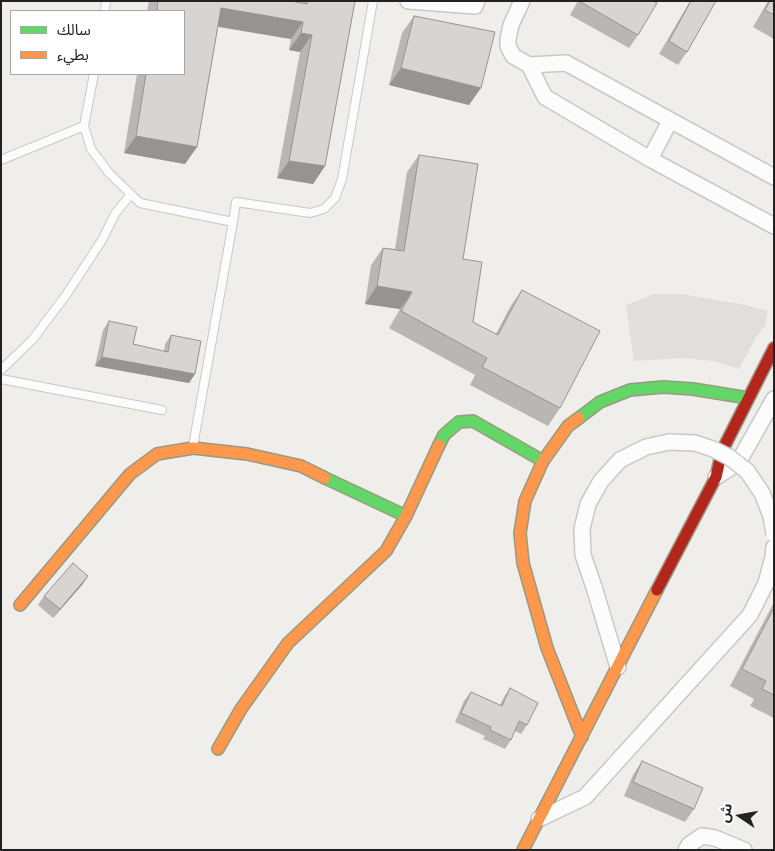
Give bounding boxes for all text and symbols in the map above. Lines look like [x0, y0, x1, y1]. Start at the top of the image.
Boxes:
legend [10, 10, 185, 75]
text: سالك [57, 21, 91, 38]
text: بطيء [57, 46, 89, 63]
north arrow [715, 791, 765, 841]
text: ش [716, 802, 735, 824]

